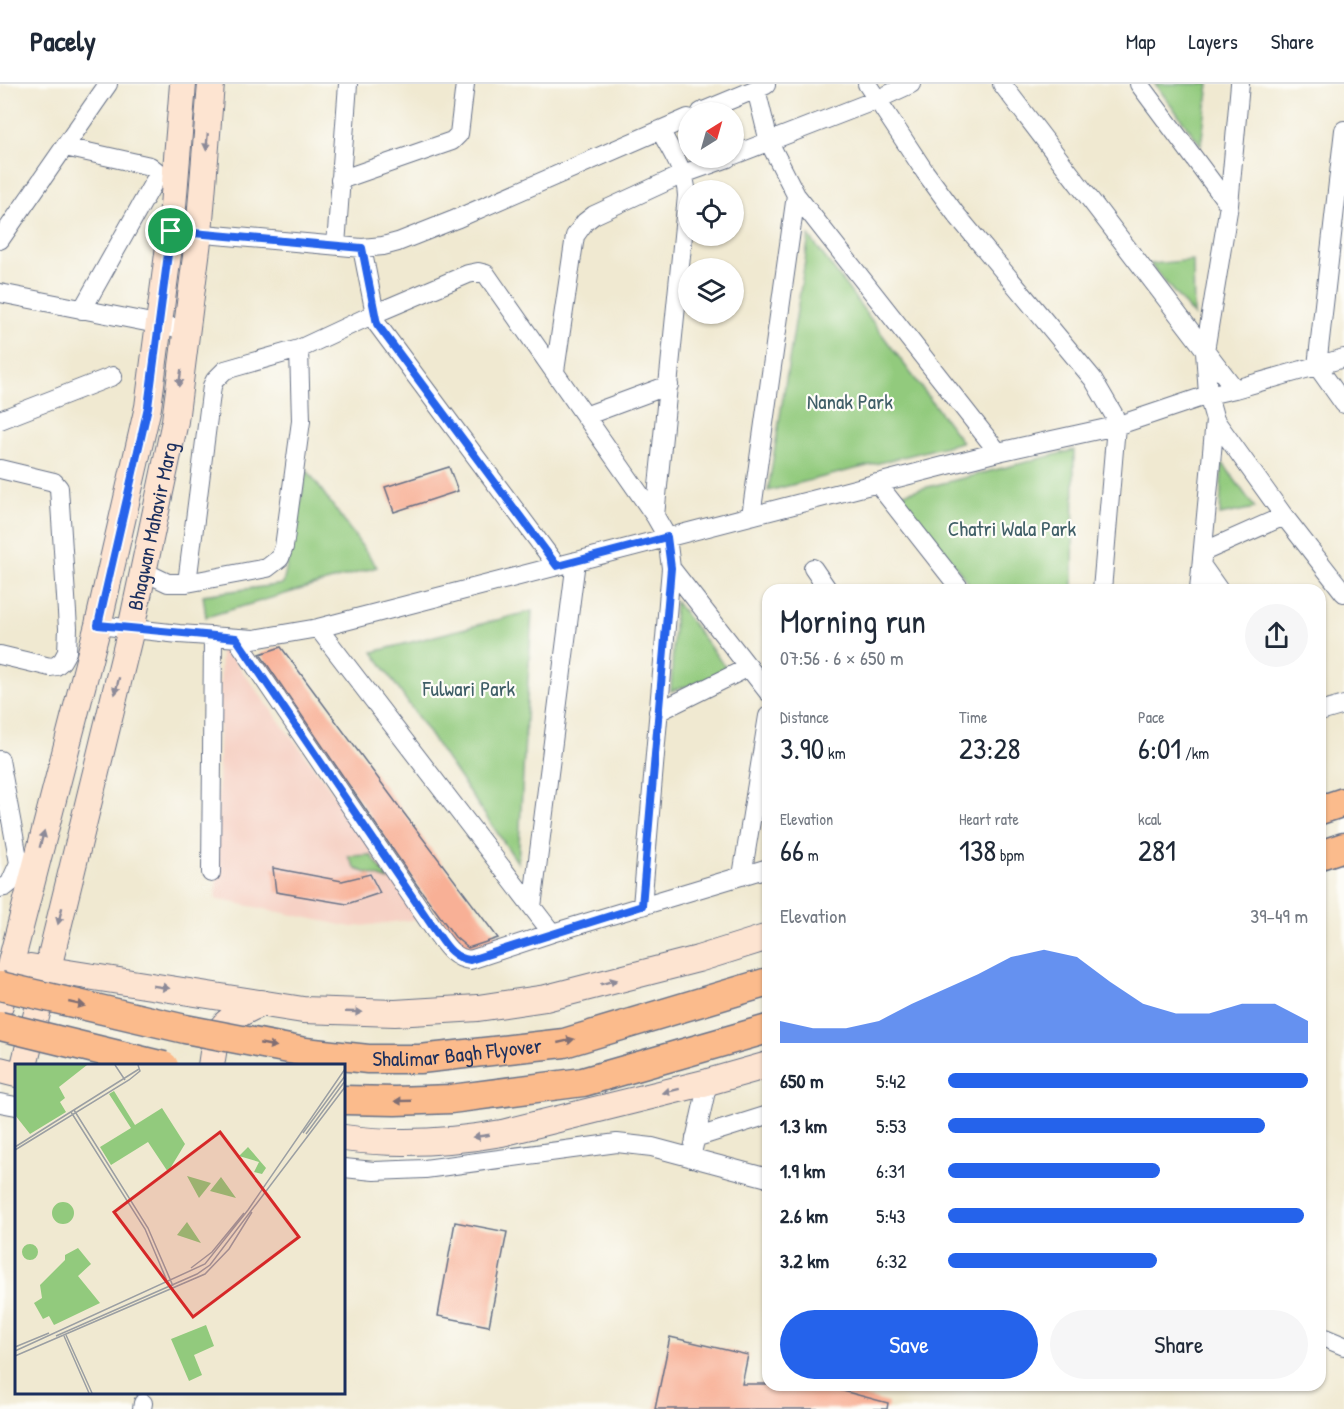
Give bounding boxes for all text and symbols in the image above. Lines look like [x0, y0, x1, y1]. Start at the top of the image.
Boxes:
text: Pacely [30, 22, 96, 60]
text: Map [1126, 27, 1155, 56]
text: Layers [1188, 27, 1238, 56]
text: Share [1271, 27, 1314, 56]
north arrow [678, 102, 744, 168]
map controls [678, 102, 744, 324]
one-way arrow [202, 133, 212, 152]
button: locate [678, 180, 744, 246]
pin [145, 205, 196, 256]
icon: arrive [154, 214, 187, 247]
button: layers [678, 258, 744, 324]
one-way arrow [176, 368, 185, 387]
park label: Nanak Park [807, 387, 893, 416]
street label: Bhagwan Mahavir Marg [120, 439, 184, 613]
park label: Chatri Wala Park [948, 514, 1076, 543]
text: Morning run [780, 599, 926, 643]
button: share [1245, 604, 1308, 667]
text: 07:56 · 6 × 650 m [780, 644, 904, 671]
park label: Fulwari Park [422, 674, 516, 703]
one-way arrow [111, 676, 121, 695]
text: Distance [780, 706, 829, 728]
text: Time [959, 706, 987, 728]
text: Pace [1138, 706, 1165, 728]
text: 3.90 [780, 728, 824, 768]
text: 23:28 [959, 728, 1020, 768]
text: 6:01 [1138, 728, 1181, 768]
text: km [824, 742, 846, 764]
text: /km [1181, 742, 1209, 764]
text: Elevation [780, 808, 833, 830]
text: Heart rate [959, 808, 1019, 830]
text: kcal [1138, 808, 1161, 830]
one-way arrow [38, 830, 48, 848]
text: 66 [780, 830, 804, 870]
text: 138 [959, 830, 996, 870]
text: 281 [1138, 830, 1176, 870]
text: m [804, 844, 819, 866]
text: bpm [996, 844, 1024, 866]
text: Elevation [780, 902, 846, 929]
text: 39–49 m [1250, 902, 1308, 929]
one-way arrow [55, 907, 64, 926]
one-way arrow [601, 977, 619, 986]
one-way arrow [152, 983, 171, 992]
one-way arrow [68, 1000, 87, 1009]
one-way arrow [345, 1007, 364, 1016]
street label: Shalimar Bagh Flyover [372, 1031, 543, 1073]
one-way arrow [557, 1036, 575, 1046]
one-way arrow [259, 1041, 278, 1050]
inset map [15, 1064, 345, 1394]
text: 650 m [780, 1067, 824, 1094]
text: 5:42 [876, 1067, 906, 1094]
one-way arrow [662, 1087, 680, 1097]
one-way arrow [394, 1096, 413, 1105]
text: 1.3 km [780, 1112, 827, 1139]
text: 5:53 [876, 1112, 907, 1139]
one-way arrow [472, 1132, 491, 1141]
text: 1.9 km [780, 1157, 825, 1184]
text: 6:31 [876, 1157, 905, 1184]
text: 2.6 km [780, 1202, 828, 1229]
text: 5:43 [876, 1202, 906, 1229]
text: 3.2 km [780, 1247, 829, 1274]
text: 6:32 [876, 1247, 907, 1274]
button: Save [780, 1310, 1038, 1379]
button: Share [1050, 1310, 1308, 1379]

